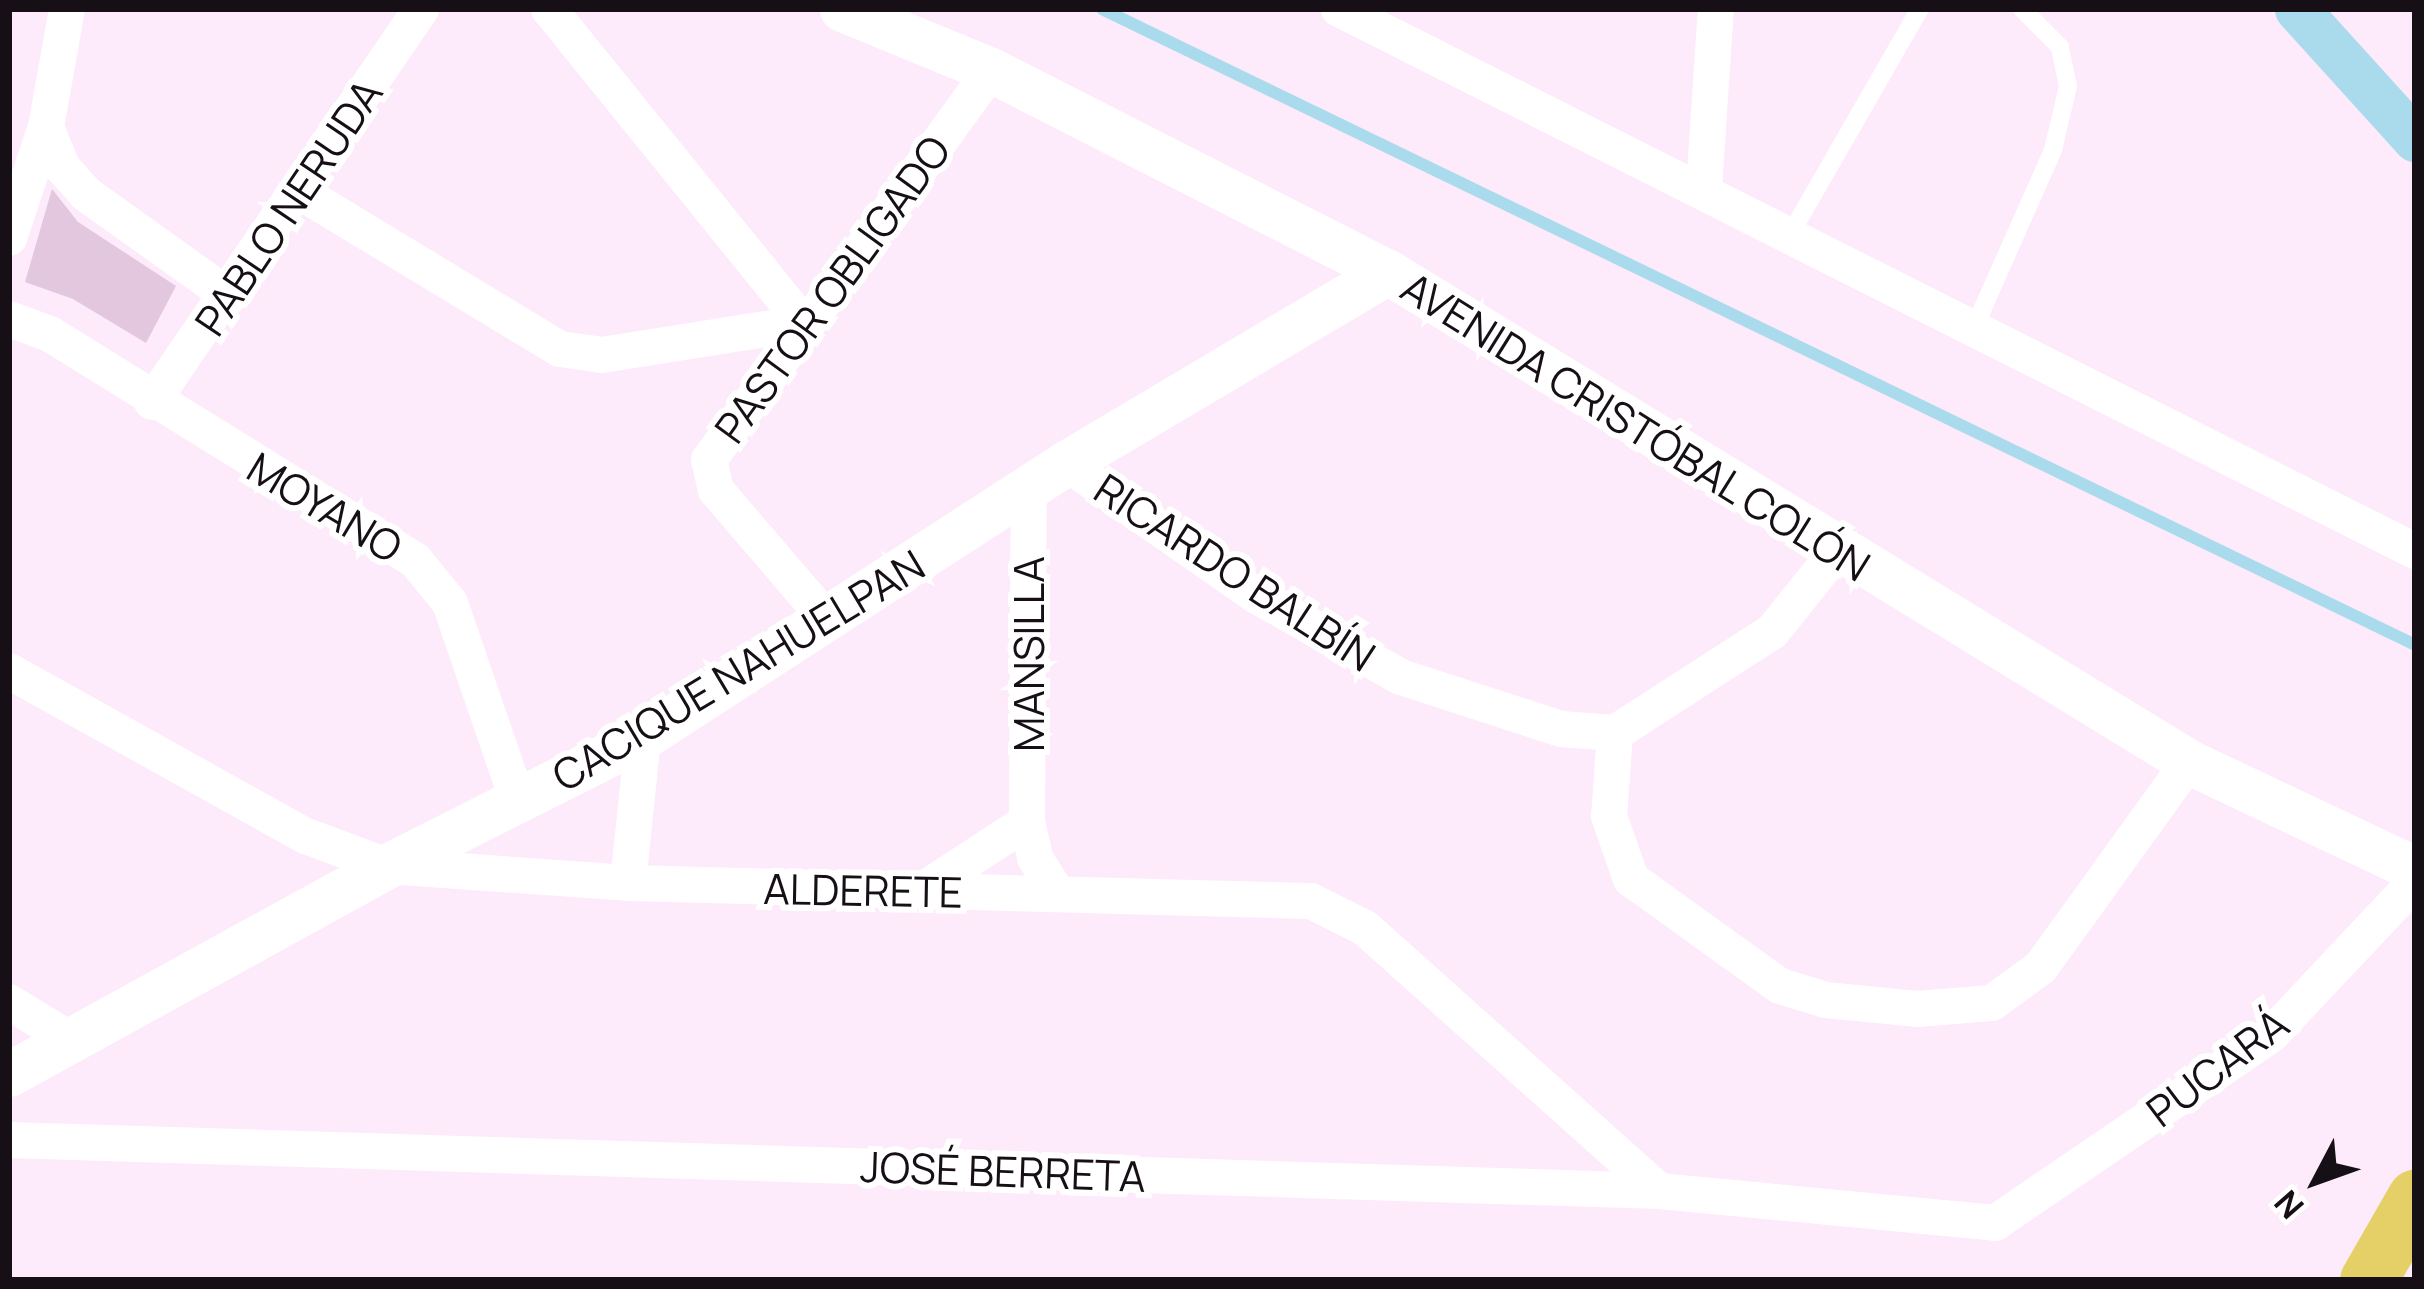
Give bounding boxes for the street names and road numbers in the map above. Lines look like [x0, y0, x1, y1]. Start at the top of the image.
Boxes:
street label: PABLO NERUDA [184, 70, 392, 344]
street label: PASTOR OBLIGADO [704, 126, 960, 452]
street label: AVENIDA CRISTÓBAL COLÓN [1392, 261, 1880, 591]
street label: MOYANO [239, 441, 411, 573]
street label: RICARDO BALBÍN [1086, 463, 1384, 681]
street label: CACIQUE NAHUELPAN [543, 539, 933, 801]
street label: MANSILLA [1003, 556, 1053, 752]
street label: ALDERETE [763, 863, 963, 917]
street label: PUCARÁ [2136, 998, 2298, 1136]
street label: JOSÉ BERRETA [859, 1141, 1147, 1201]

